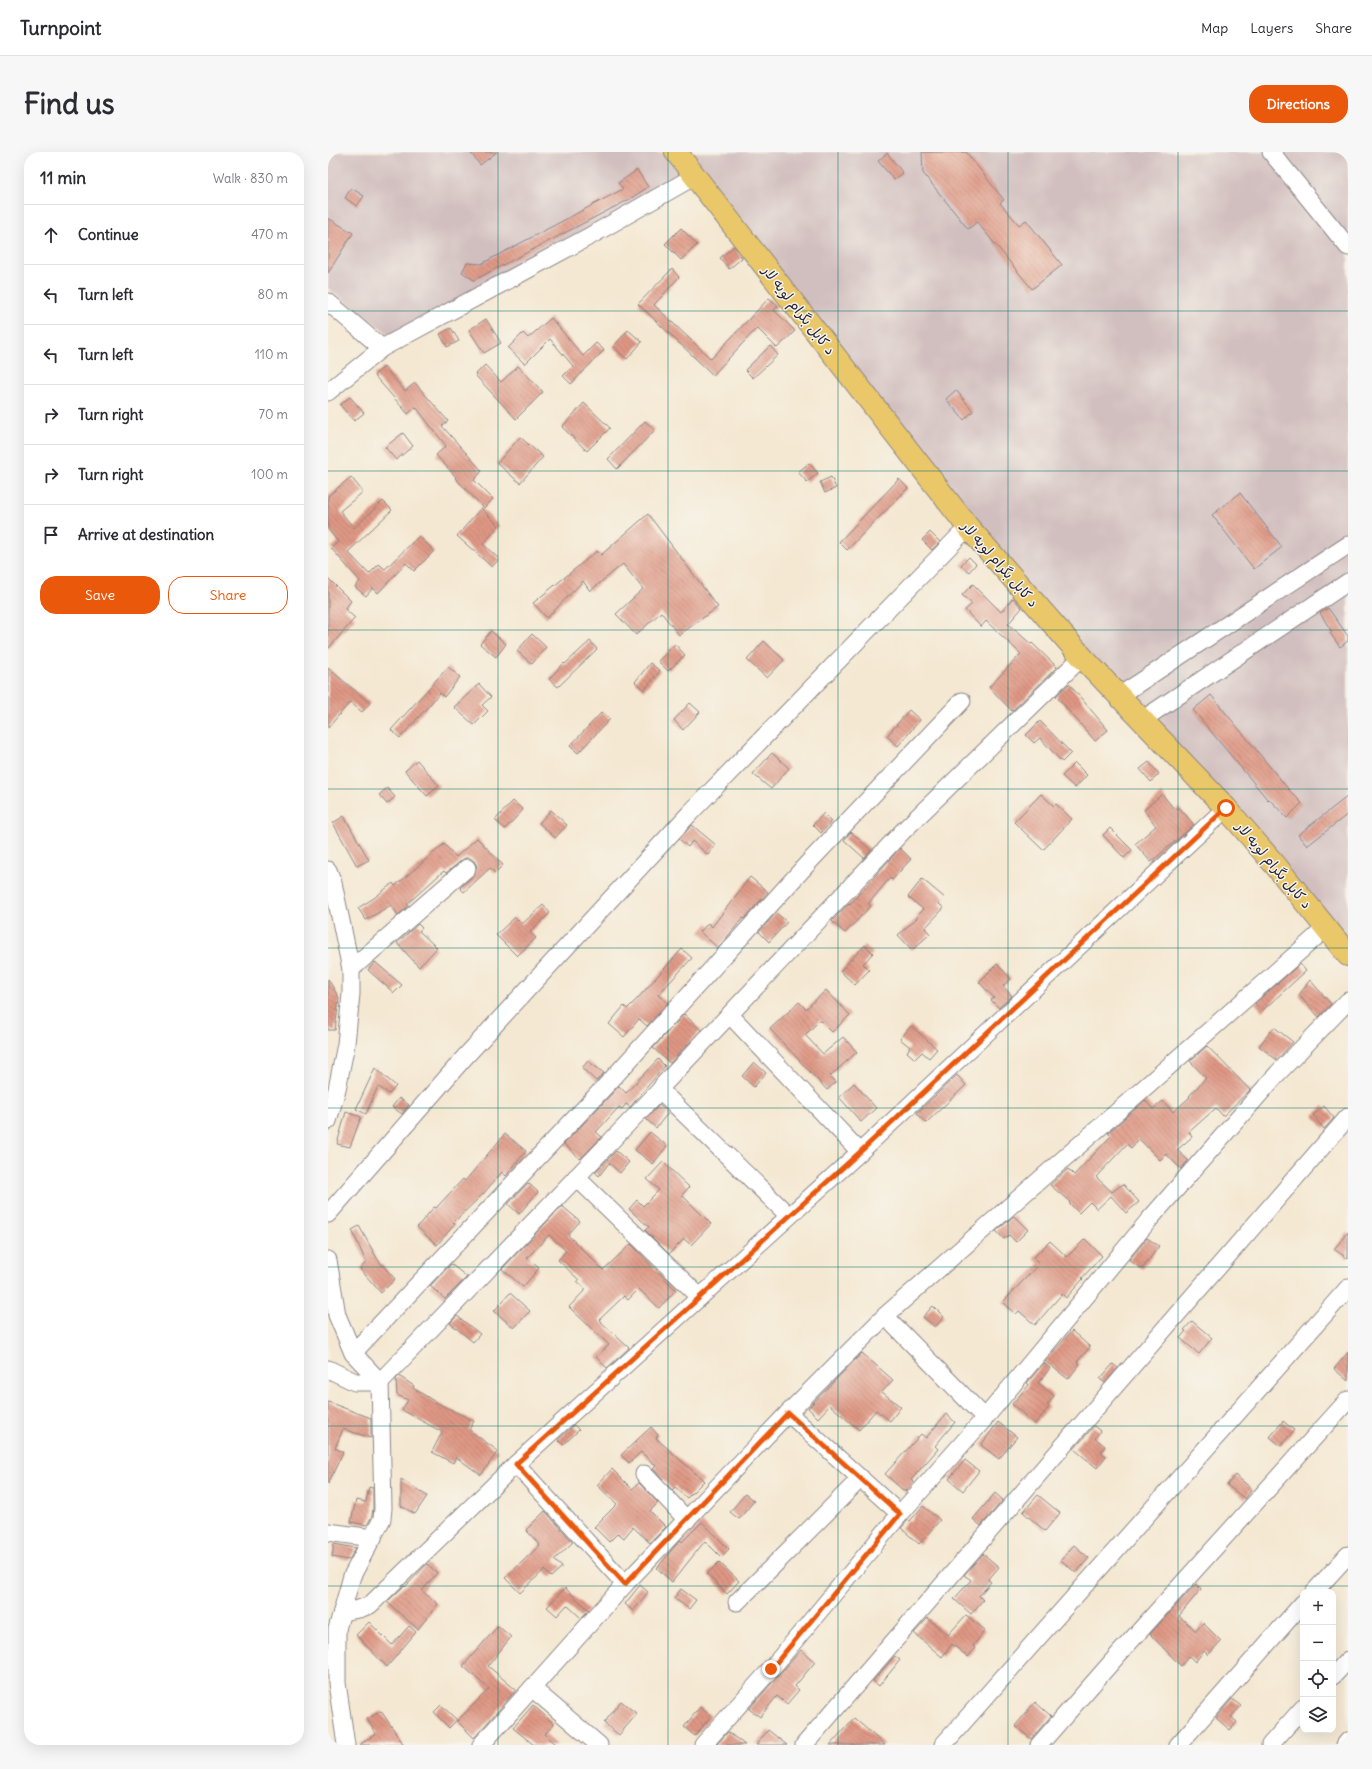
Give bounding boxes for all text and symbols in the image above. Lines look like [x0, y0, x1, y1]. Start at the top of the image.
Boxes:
text: Turnpoint [20, 16, 101, 40]
text: Map [1201, 19, 1228, 37]
text: Layers [1250, 19, 1293, 37]
text: Share [1315, 19, 1352, 37]
button: Directions [1249, 85, 1348, 123]
text: Find us [24, 86, 115, 122]
text: 11 min [40, 167, 86, 189]
text: Walk · 830 m [213, 170, 288, 187]
icon: ahead [40, 224, 62, 246]
text: Continue [78, 225, 139, 244]
text: 470 m [251, 226, 288, 243]
street label: د کابل بگرام لویه لار [756, 261, 839, 359]
icon: left [40, 284, 62, 306]
text: Turn left [78, 285, 133, 304]
text: 80 m [257, 286, 288, 303]
icon: left [40, 344, 62, 366]
text: Turn left [78, 345, 133, 364]
text: 110 m [255, 346, 288, 363]
icon: right [40, 404, 62, 426]
text: Turn right [78, 405, 143, 424]
text: 70 m [259, 406, 288, 423]
icon: right [40, 464, 62, 486]
text: Turn right [78, 465, 143, 484]
text: 100 m [251, 466, 288, 483]
street label: د کابل بگرام لویه لار [956, 516, 1042, 612]
icon: arrive [40, 524, 62, 546]
text: Arrive at destination [78, 525, 214, 544]
button: Save [40, 576, 160, 614]
button: Share [168, 576, 288, 614]
route start [1217, 799, 1235, 817]
street label: د کابل بگرام لویه لار [1230, 817, 1316, 914]
map controls [1300, 1589, 1336, 1733]
button: + [1300, 1589, 1336, 1625]
button: − [1300, 1625, 1336, 1661]
route end [762, 1660, 780, 1678]
button: locate [1300, 1661, 1336, 1697]
button: layers [1300, 1697, 1336, 1733]

